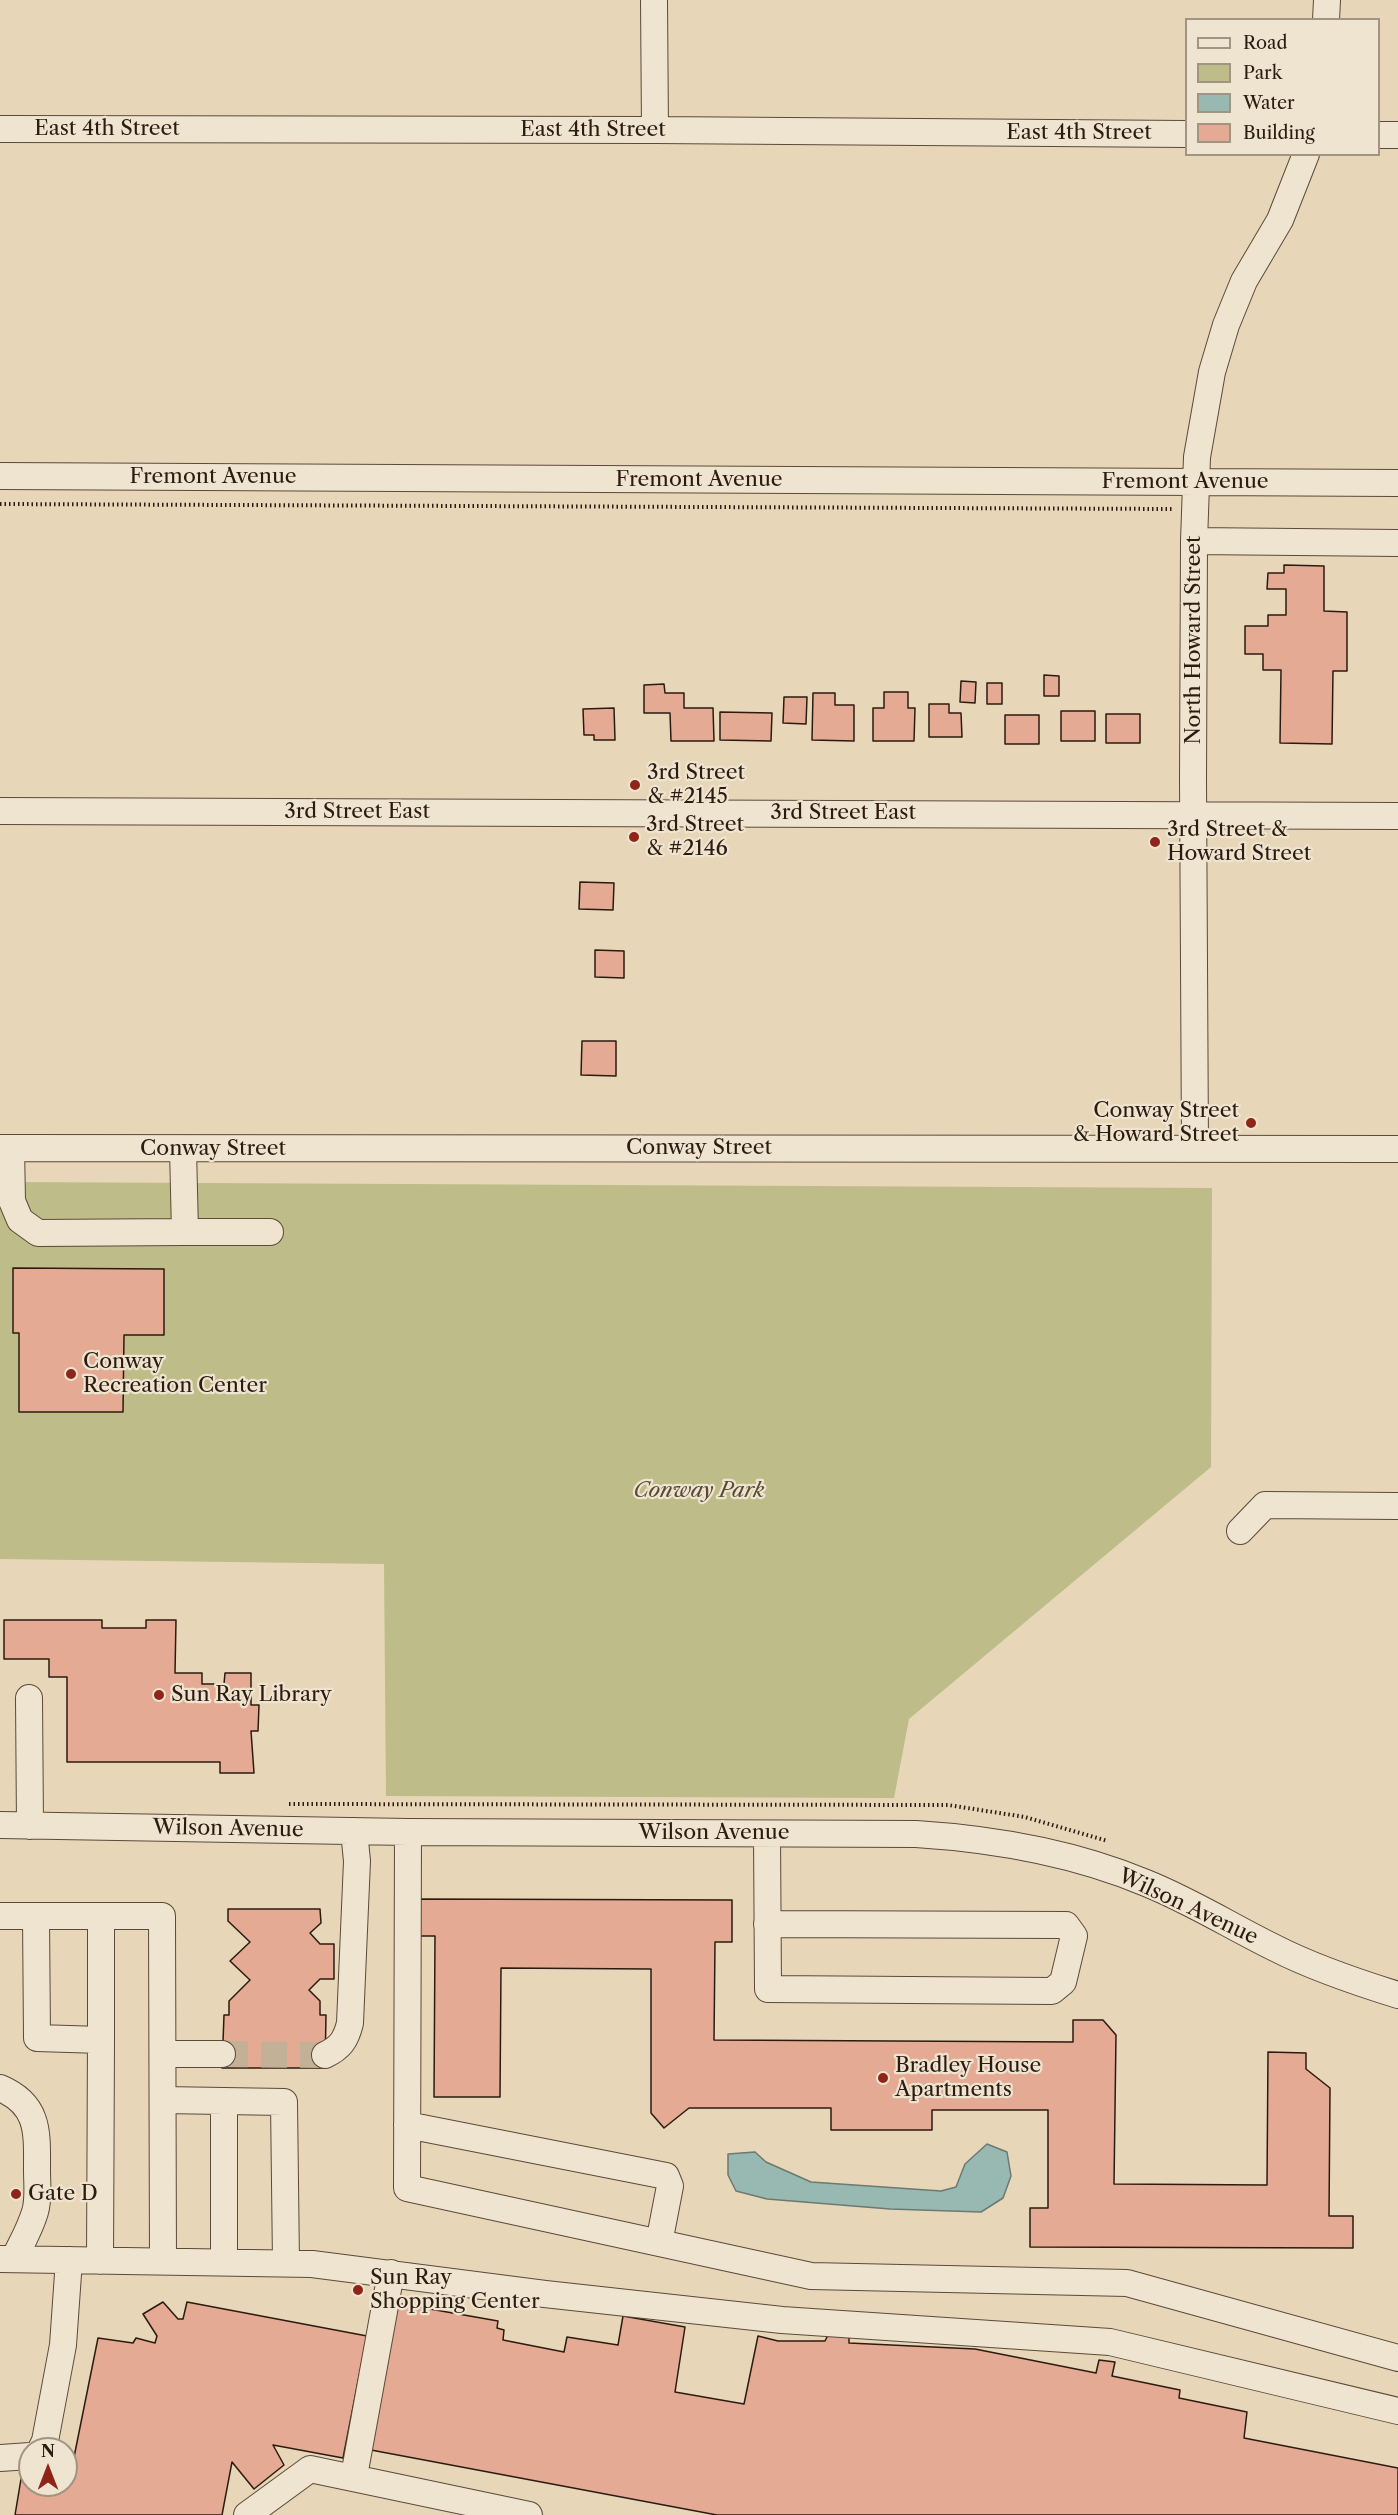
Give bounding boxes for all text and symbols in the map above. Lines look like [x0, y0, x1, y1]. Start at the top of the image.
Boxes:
legend [1185, 18, 1380, 156]
text: Road [1243, 32, 1288, 54]
text: Park [1243, 62, 1282, 84]
text: Water [1243, 92, 1295, 114]
street label: East 4th Street [34, 116, 180, 142]
street label: East 4th Street [520, 117, 666, 143]
street label: East 4th Street [1006, 120, 1152, 146]
text: Building [1243, 122, 1315, 144]
street label: Fremont Avenue [129, 464, 297, 490]
street label: Fremont Avenue [615, 467, 783, 493]
street label: Fremont Avenue [1101, 469, 1269, 495]
street label: North Howard Street [1181, 536, 1207, 744]
place label: 3rd Street & #2145 [647, 760, 745, 810]
marker: 3rd Street & #2145 [628, 778, 642, 792]
street label: 3rd Street East [284, 799, 430, 825]
street label: 3rd Street East [770, 800, 916, 826]
place label: 3rd Street & #2146 [646, 812, 744, 862]
place label: 3rd Street & Howard Street [1167, 817, 1311, 867]
marker: 3rd Street & #2146 [627, 830, 641, 844]
marker: 3rd Street & Howard Street [1148, 835, 1162, 849]
place label: Conway Street & Howard Street [1072, 1098, 1239, 1148]
marker: Conway Street & Howard Street [1244, 1116, 1258, 1130]
street label: Conway Street [626, 1135, 772, 1161]
street label: Conway Street [140, 1136, 286, 1162]
place label: Conway Recreation Center [83, 1349, 267, 1399]
marker: Conway Recreation Center [64, 1367, 78, 1381]
park label: Conway Park [633, 1478, 765, 1504]
place label: Sun Ray Library [171, 1682, 332, 1708]
marker: Sun Ray Library [152, 1688, 166, 1702]
street label: Wilson Avenue [152, 1815, 304, 1843]
street label: Wilson Avenue [638, 1820, 790, 1846]
street label: Wilson Avenue [1114, 1864, 1262, 1950]
place label: Bradley House Apartments [895, 2053, 1041, 2103]
marker: Bradley House Apartments [876, 2071, 890, 2085]
place label: Gate D [28, 2181, 98, 2207]
marker: Gate D [9, 2187, 23, 2201]
place label: Sun Ray Shopping Center [370, 2265, 540, 2315]
marker: Sun Ray Shopping Center [351, 2283, 365, 2297]
north arrow [18, 2437, 78, 2497]
text: N [41, 2441, 55, 2461]

